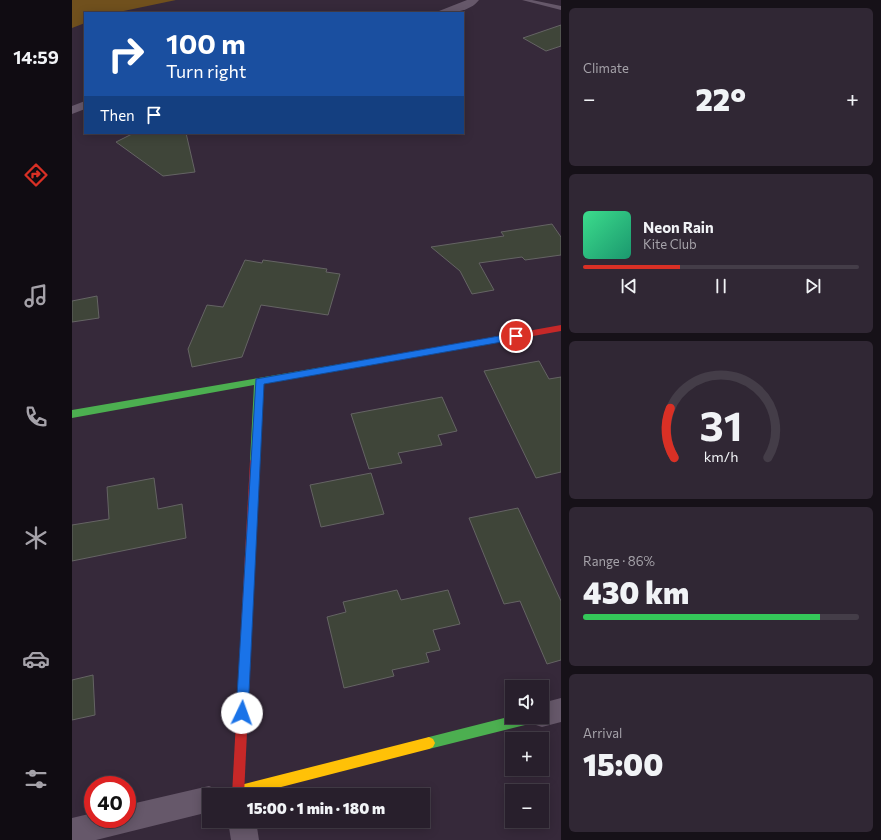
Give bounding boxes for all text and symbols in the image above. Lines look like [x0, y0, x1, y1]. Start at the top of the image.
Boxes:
text: 100 m [166, 26, 246, 60]
icon: right [100, 28, 152, 80]
text: 14:59 [13, 46, 59, 68]
text: Turn right [166, 60, 246, 82]
text: Climate [583, 60, 629, 76]
text: 22° [696, 80, 746, 117]
text: − [583, 85, 596, 112]
text: + [846, 85, 859, 112]
icon: arrive [143, 104, 165, 126]
text: Then [100, 106, 135, 124]
icon: directions [22, 161, 50, 189]
text: Neon Rain [643, 218, 714, 236]
text: Kite Club [643, 236, 697, 252]
icon: previous [618, 275, 640, 297]
icon: pause [710, 275, 732, 297]
icon: next [802, 275, 824, 297]
icon: music [22, 282, 50, 310]
pin [499, 319, 533, 353]
icon: arrive [505, 325, 527, 347]
text: 31 [699, 399, 743, 450]
icon: phone [22, 403, 50, 431]
text: km/h [704, 447, 738, 465]
icon: climate [22, 524, 50, 552]
text: Range · 86% [583, 553, 655, 569]
text: 430 km [583, 573, 689, 610]
icon: car [22, 645, 50, 673]
map controls [505, 680, 549, 828]
button: sound [505, 680, 549, 724]
position arrow [221, 692, 263, 734]
text: Arrival [583, 725, 622, 741]
button: + [505, 732, 549, 776]
text: 15:00 [583, 745, 663, 782]
icon: filters [22, 765, 50, 793]
speed limit sign: 40 [84, 776, 136, 828]
button: − [505, 784, 549, 828]
text: 15:00 · 1 min · 180 m [247, 799, 385, 817]

